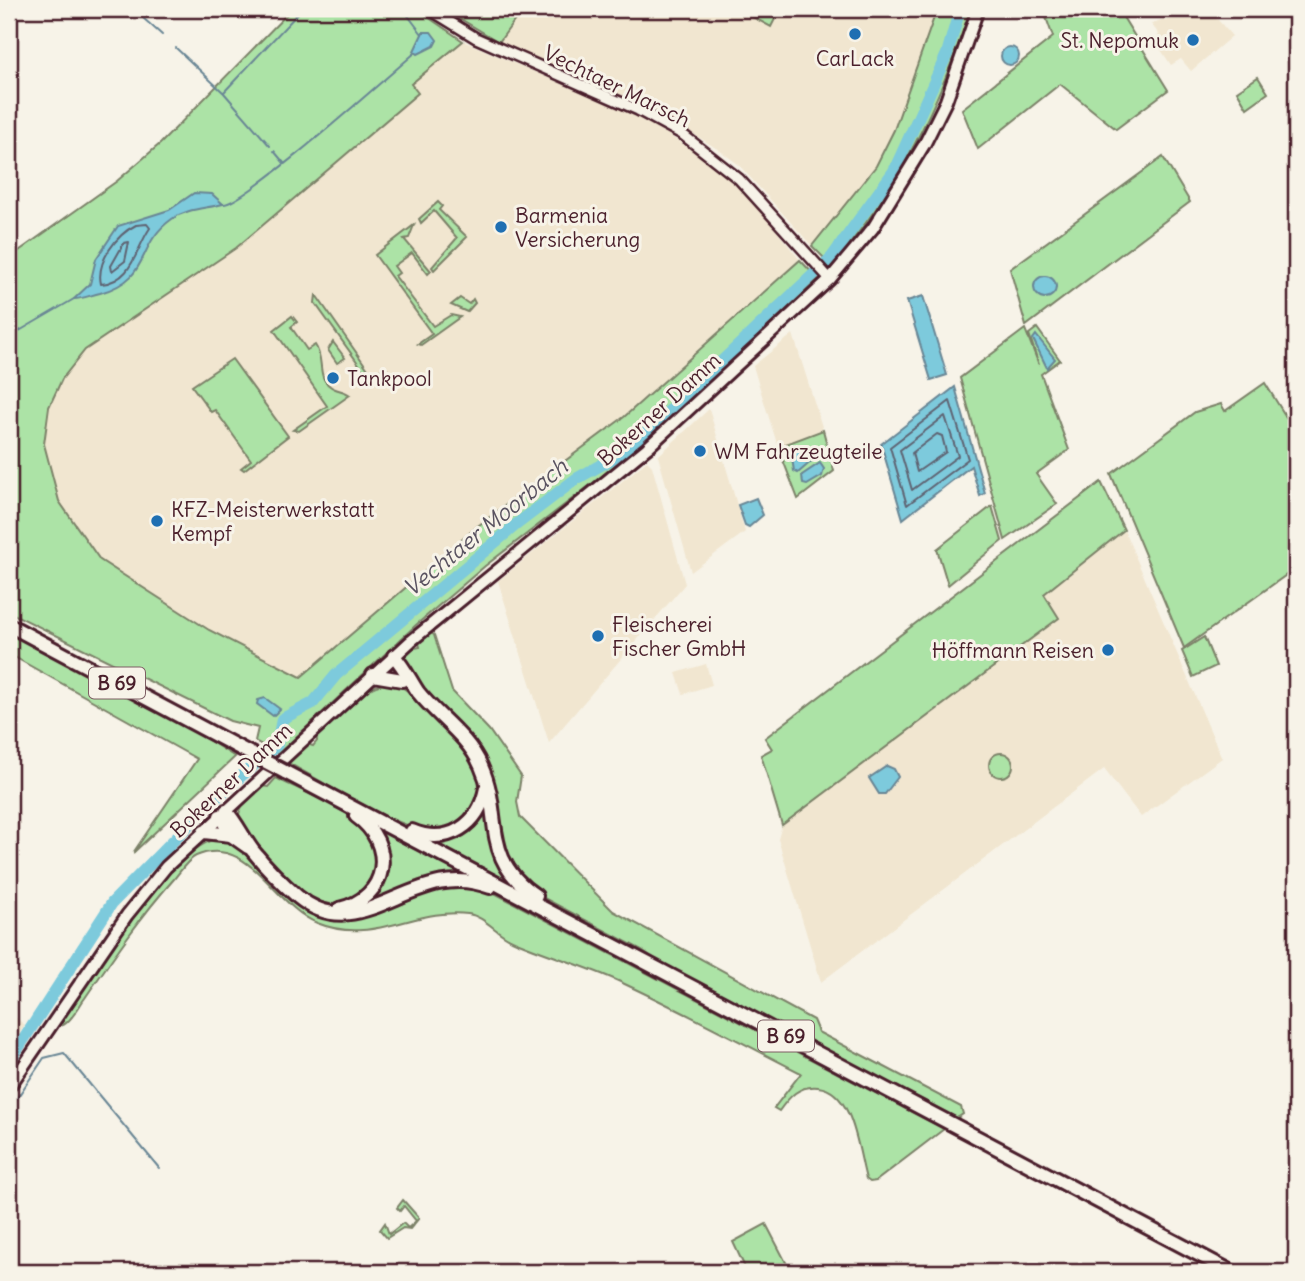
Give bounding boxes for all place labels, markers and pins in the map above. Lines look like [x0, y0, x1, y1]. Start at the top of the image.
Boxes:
marker: CarLack [847, 26, 863, 42]
place label: St. Nepomuk [1061, 27, 1179, 54]
marker: St. Nepomuk [1185, 32, 1201, 48]
place label: CarLack [816, 45, 894, 72]
place label: Barmenia Versicherung [515, 202, 640, 253]
marker: Barmenia Versicherung [493, 219, 509, 235]
place label: Tankpool [347, 365, 432, 392]
marker: Tankpool [325, 370, 341, 386]
place label: WM Fahrzeugteile [714, 438, 882, 465]
marker: WM Fahrzeugteile [692, 443, 708, 459]
place label: KFZ-Meisterwerkstatt Kempf [171, 496, 375, 547]
marker: KFZ-Meisterwerkstatt Kempf [149, 513, 165, 529]
place label: Fleischerei Fischer GmbH [612, 611, 746, 662]
marker: Fleischerei Fischer GmbH [590, 628, 606, 644]
place label: Höffmann Reisen [932, 637, 1094, 664]
marker: Höffmann Reisen [1100, 642, 1116, 658]

